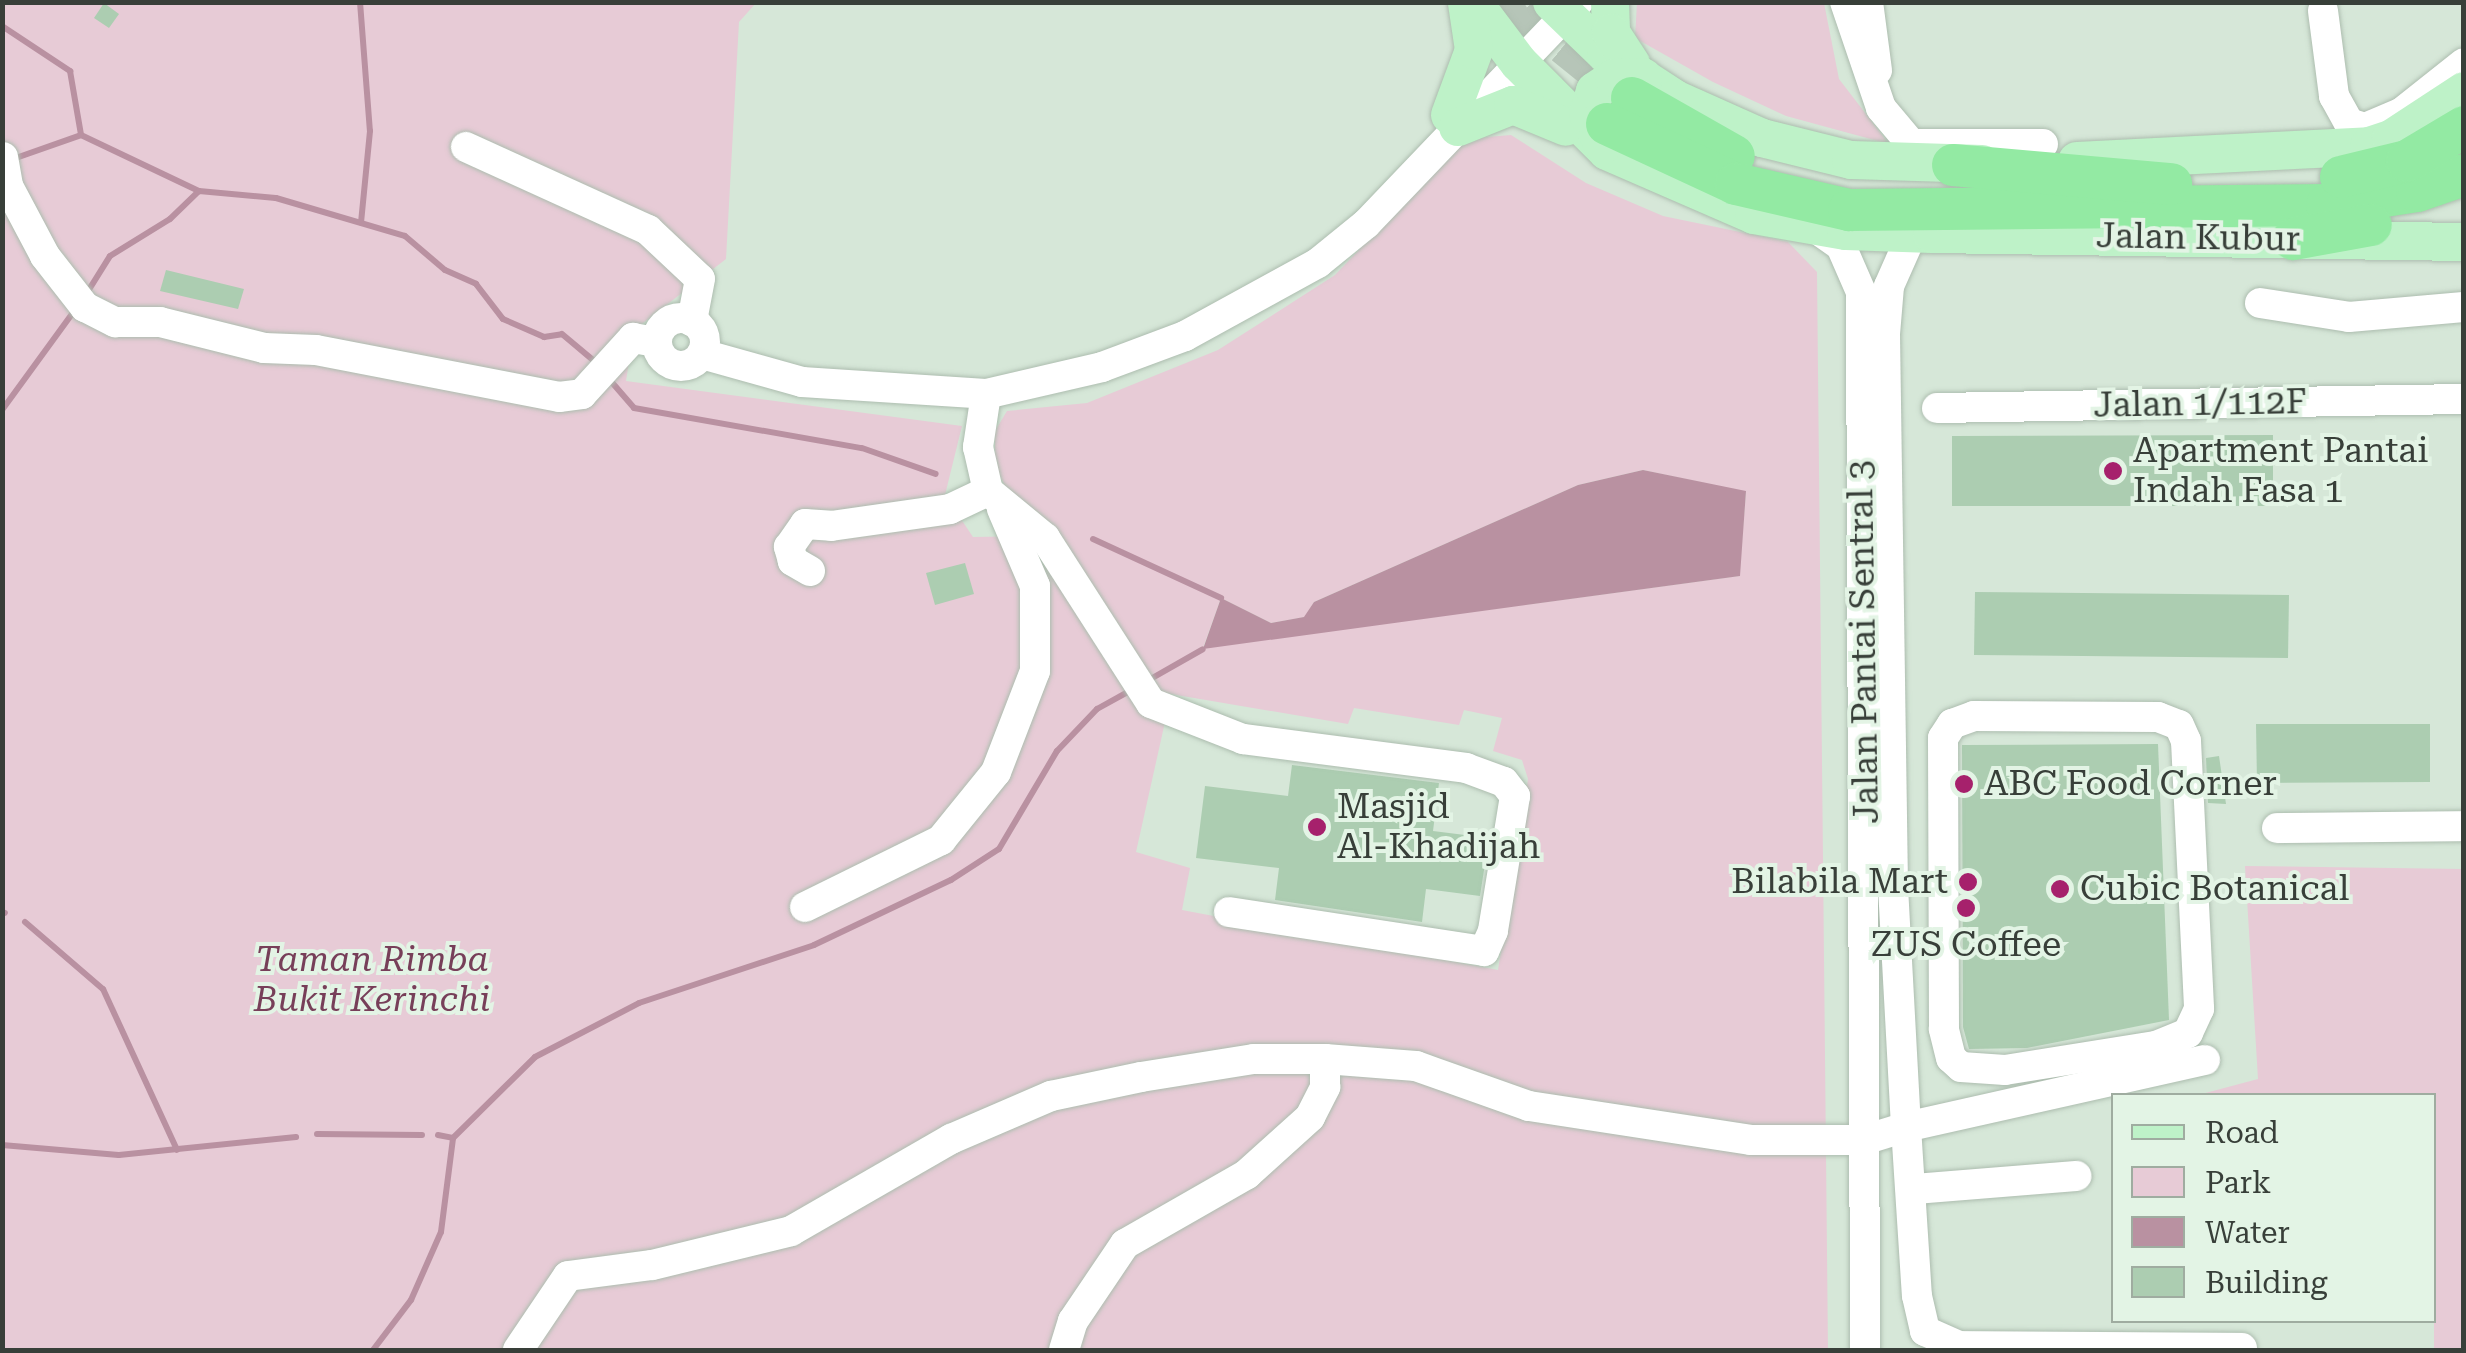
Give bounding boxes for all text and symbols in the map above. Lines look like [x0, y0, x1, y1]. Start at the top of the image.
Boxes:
street label: Jalan Kubur [2096, 215, 2300, 261]
street label: Jalan 1/112F [2093, 381, 2307, 427]
place label: Apartment Pantai Indah Fasa 1 [2133, 430, 2429, 512]
street label: Jalan Pantai Sentral 3 [1840, 460, 1888, 824]
marker: Apartment Pantai Indah Fasa 1 [2102, 460, 2124, 482]
place label: ABC Food Corner [1984, 763, 2277, 805]
marker: ABC Food Corner [1953, 773, 1975, 795]
place label: Masjid Al-Khadijah [1337, 786, 1540, 868]
marker: Masjid Al-Khadijah [1306, 816, 1328, 838]
place label: Bilabila Mart [1731, 861, 1948, 903]
place label: Cubic Botanical [2080, 868, 2349, 910]
marker: Bilabila Mart [1957, 871, 1979, 893]
marker: Cubic Botanical [2049, 878, 2071, 900]
marker: ZUS Coffee [1955, 897, 1977, 919]
place label: ZUS Coffee [1871, 924, 2061, 966]
park label: Taman Rimba Bukit Kerinchi [254, 939, 490, 1021]
legend [2111, 1093, 2436, 1323]
text: Road [2205, 1115, 2279, 1150]
text: Park [2205, 1165, 2271, 1200]
text: Water [2205, 1215, 2290, 1250]
text: Building [2205, 1265, 2328, 1300]

